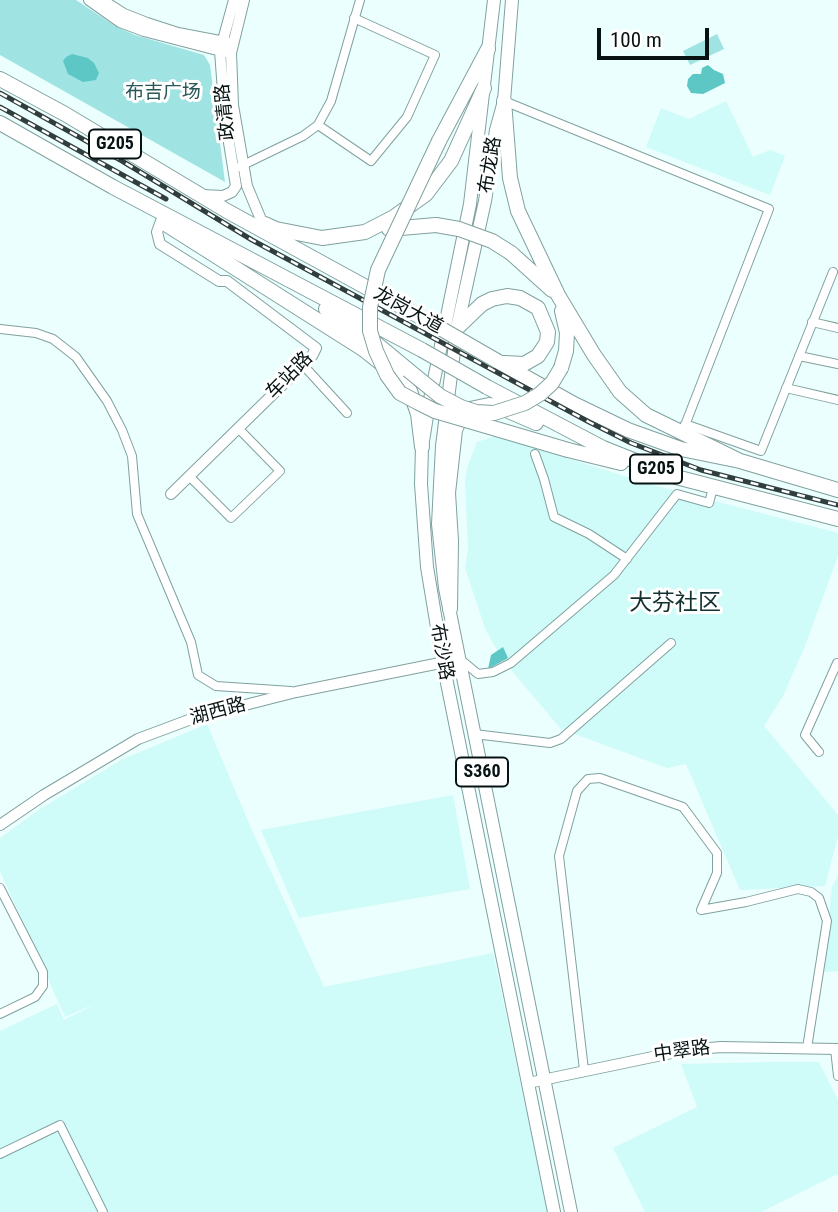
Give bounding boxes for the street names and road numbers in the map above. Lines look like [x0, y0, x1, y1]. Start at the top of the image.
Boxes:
street label: 政清路 [212, 82, 240, 142]
road number: G205 [89, 130, 141, 159]
street label: 布龙路 [475, 135, 507, 195]
street label: 龙岗大道 [369, 283, 447, 339]
street label: 车站路 [262, 348, 318, 404]
road number: G205 [630, 454, 682, 484]
street label: 布沙路 [425, 622, 457, 682]
street label: 湖西路 [188, 694, 248, 730]
road number: S360 [456, 758, 508, 786]
street label: 中翠路 [652, 1037, 712, 1067]

